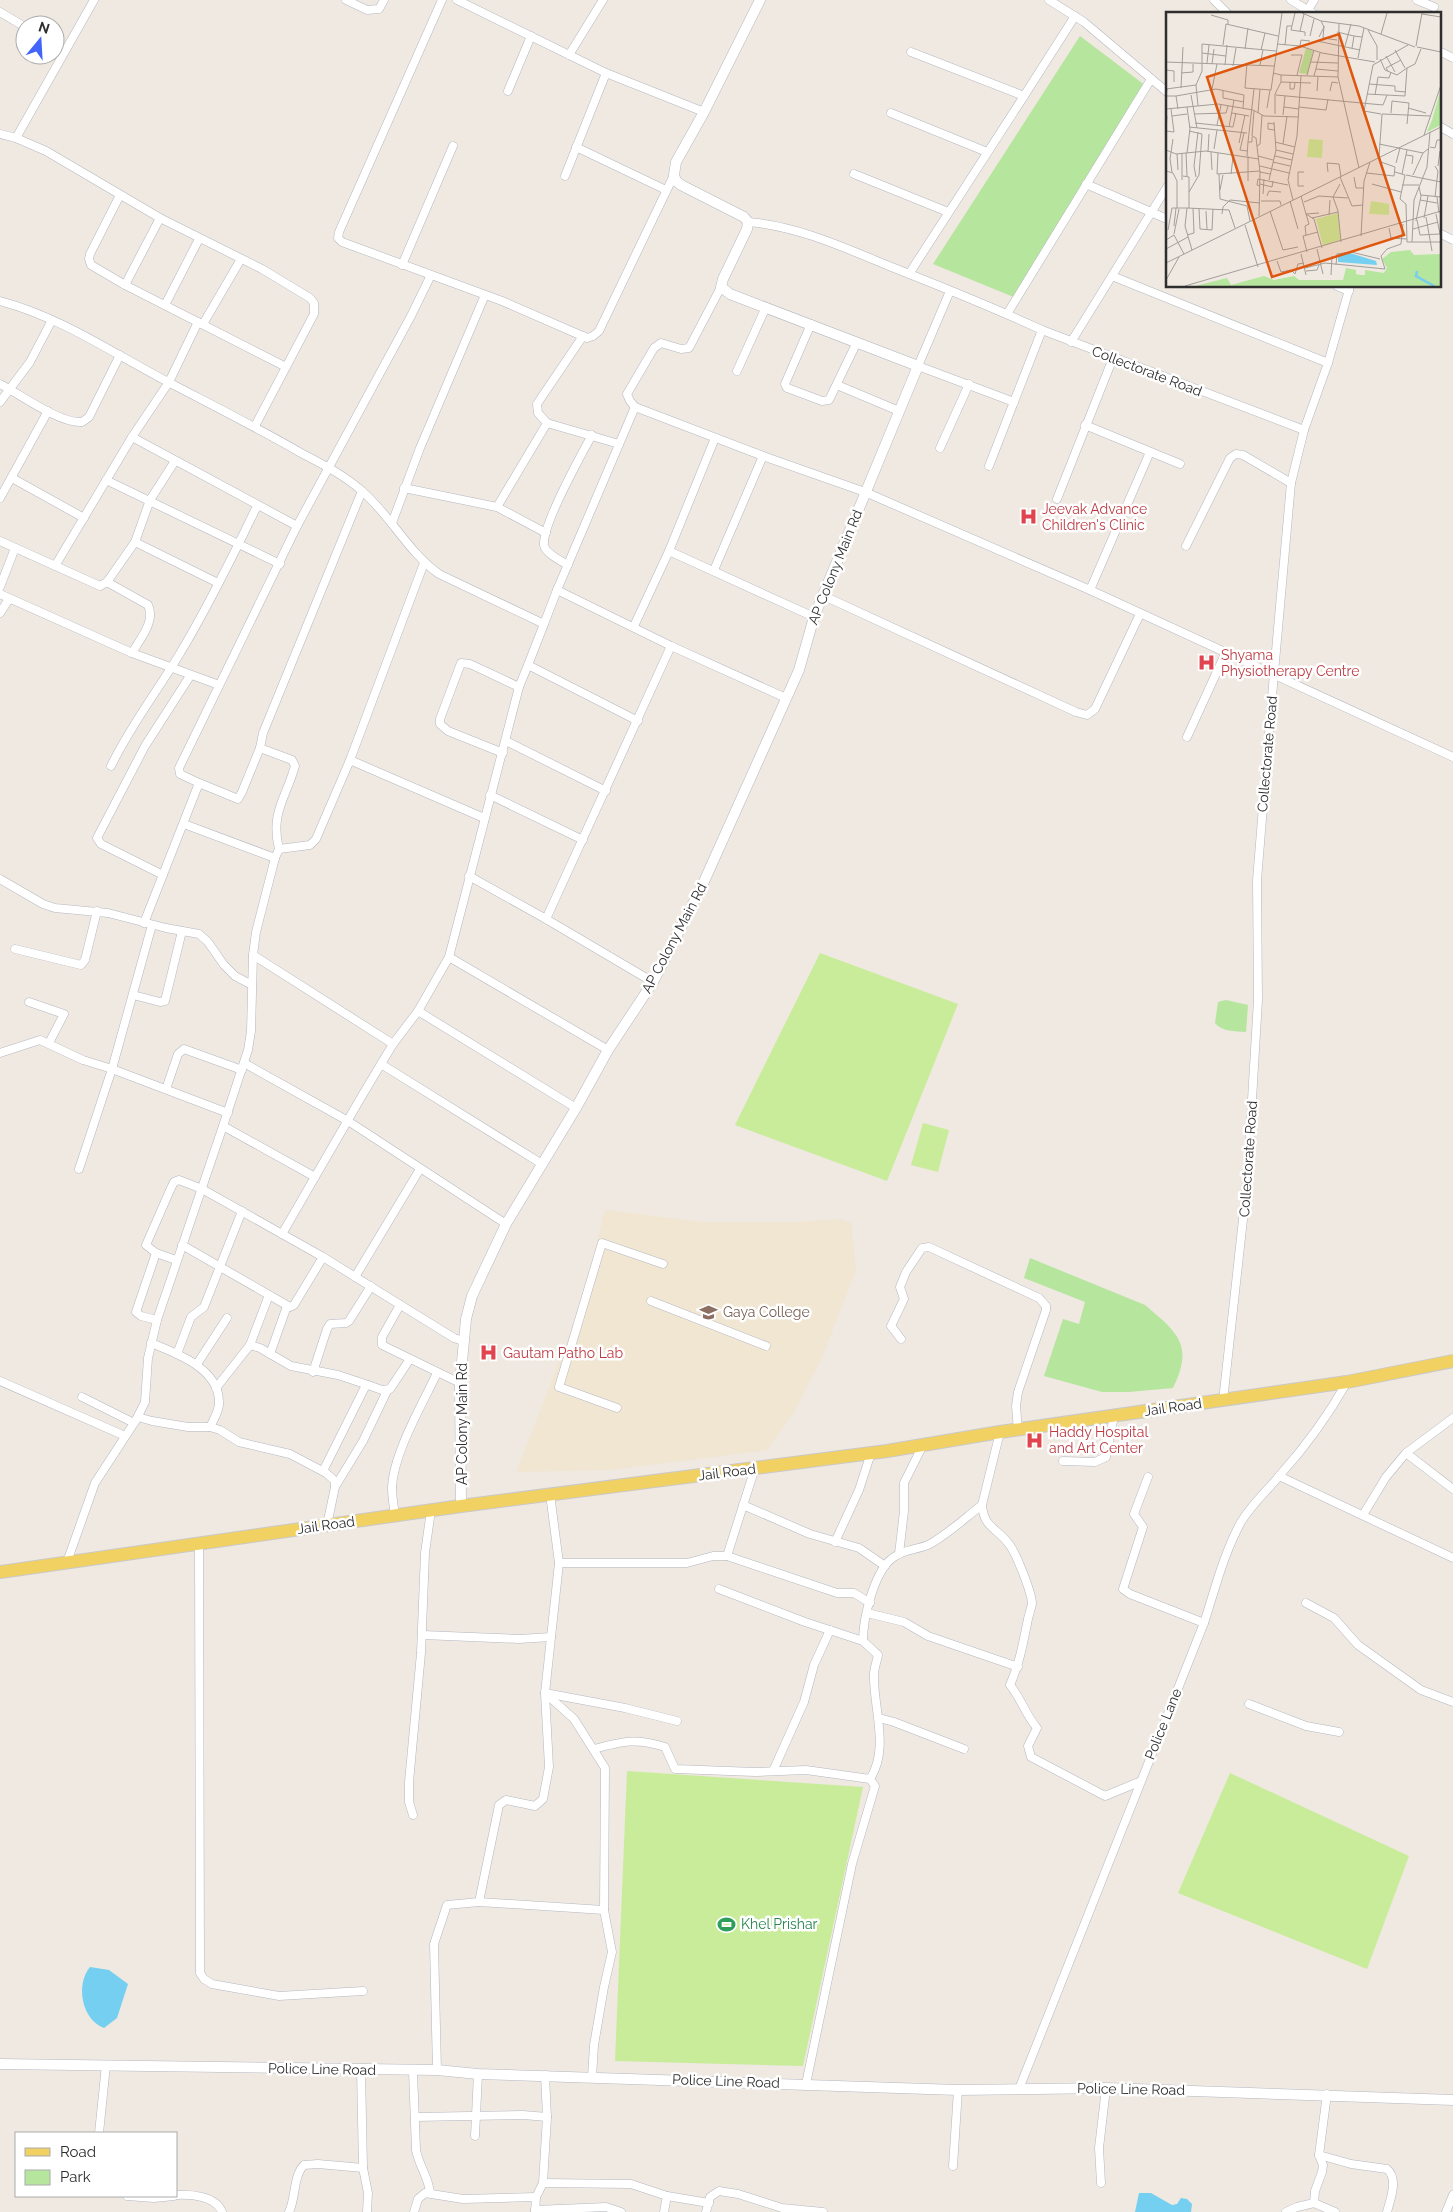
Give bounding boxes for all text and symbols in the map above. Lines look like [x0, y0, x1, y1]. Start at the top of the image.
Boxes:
inset map [1166, 12, 1440, 288]
north arrow [15, 15, 65, 65]
text: N [36, 18, 52, 37]
street label: Collectorate Road [1090, 343, 1204, 399]
place label: Jeevak Advance Children's Clinic [1042, 501, 1147, 533]
street label: AP Colony Main Rd [805, 507, 865, 627]
hospital icon: Jeevak Advance Children's Clinic [1018, 507, 1038, 527]
place label: Shyama Physiotherapy Centre [1221, 647, 1359, 679]
hospital icon: Shyama Physiotherapy Centre [1197, 653, 1217, 673]
street label: Collectorate Road [1254, 695, 1280, 813]
street label: AP Colony Main Rd [638, 880, 710, 996]
street label: Collectorate Road [1236, 1100, 1260, 1218]
school or university icon: Gaya College [699, 1302, 719, 1322]
place label: Gaya College [723, 1304, 810, 1320]
hospital icon: Gautam Patho Lab [479, 1343, 499, 1363]
place label: Gautam Patho Lab [503, 1345, 623, 1361]
street label: AP Colony Main Rd [454, 1363, 470, 1485]
street label: Jail Road [1143, 1395, 1203, 1419]
place label: Haddy Hospital and Art Center [1049, 1424, 1148, 1456]
hospital icon: Haddy Hospital and Art Center [1025, 1430, 1045, 1450]
street label: Jail Road [697, 1461, 757, 1483]
street label: Jail Road [296, 1513, 356, 1537]
street label: Police Lane [1141, 1686, 1185, 1762]
sports icon: Khel Prishar [717, 1914, 737, 1934]
place label: Khel Prishar [741, 1916, 818, 1932]
street label: Police Line Road [268, 2060, 376, 2078]
street label: Police Line Road [672, 2071, 780, 2091]
street label: Police Line Road [1077, 2080, 1185, 2098]
legend [15, 2132, 178, 2197]
text: Road [60, 2143, 96, 2161]
text: Park [60, 2168, 91, 2186]

